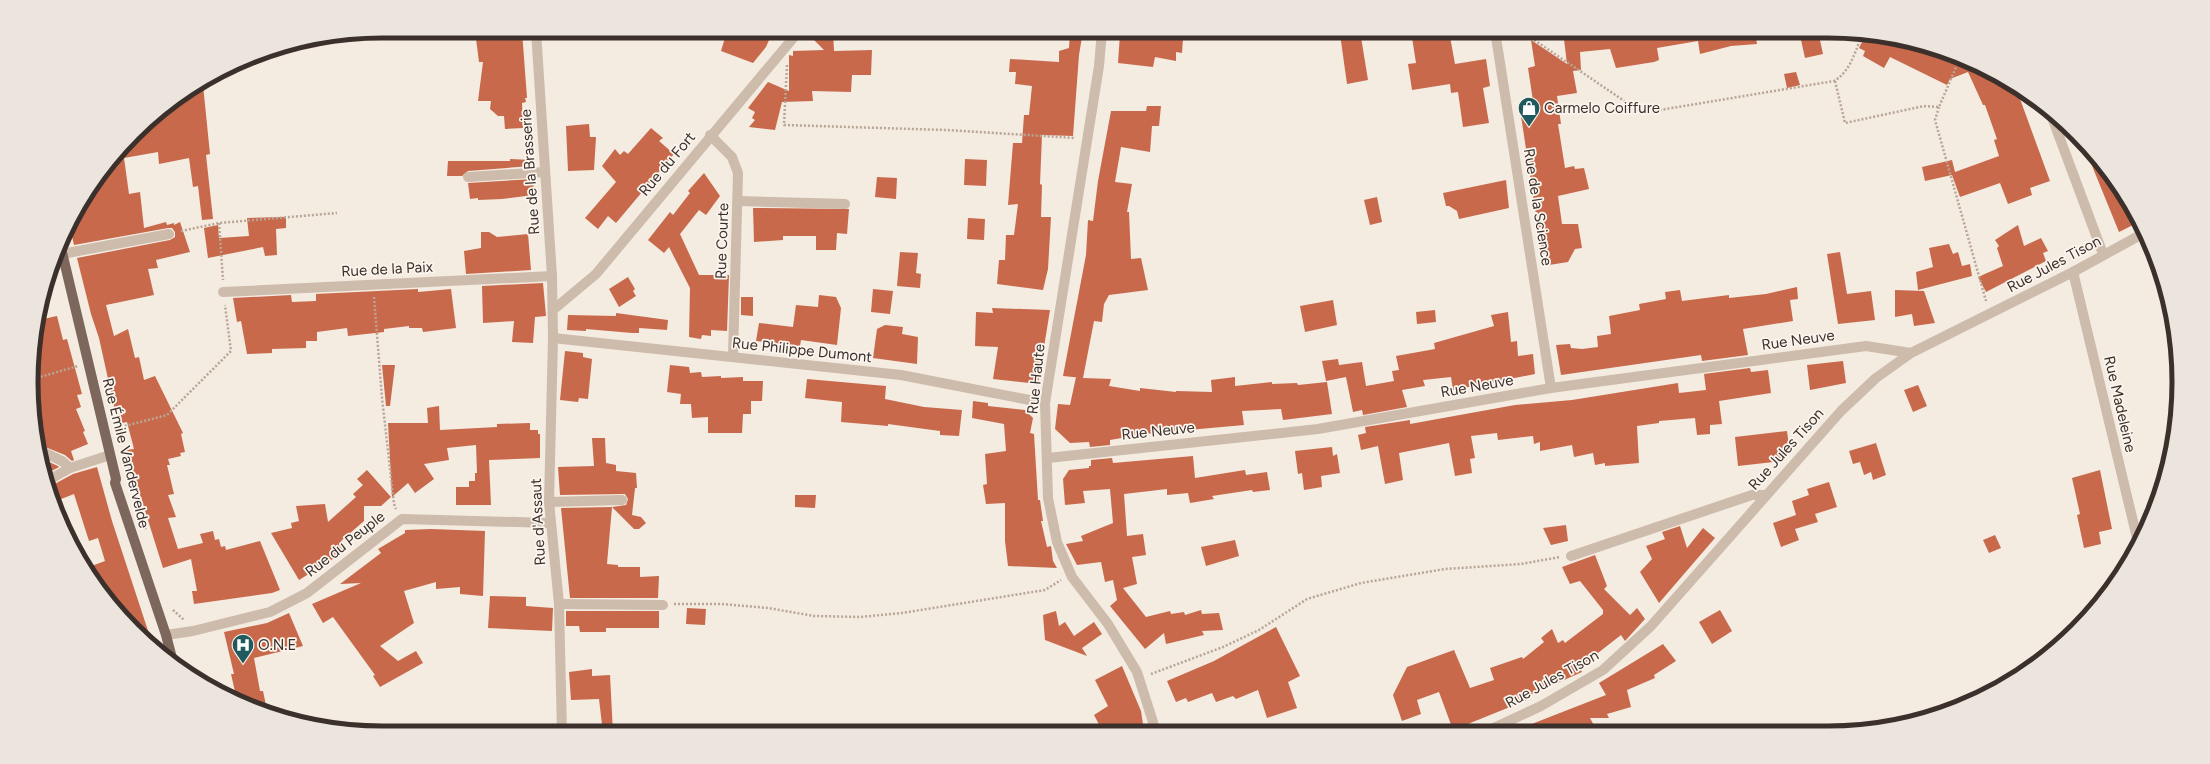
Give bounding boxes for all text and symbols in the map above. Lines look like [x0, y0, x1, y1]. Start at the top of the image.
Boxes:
shop icon: Carmelo Coiffure [1516, 95, 1542, 128]
place label: Carmelo Coiffure [1544, 99, 1660, 117]
street label: Rue de la Brasserie [517, 109, 543, 235]
street label: Rue du Fort [635, 128, 699, 200]
street label: Rue de la Science [1520, 147, 1556, 267]
street label: Rue Courte [712, 202, 732, 280]
street label: Rue Jules Tison [2004, 232, 2104, 296]
street label: Rue de la Paix [341, 258, 433, 280]
street label: Rue Neuve [1760, 326, 1836, 354]
street label: Rue Philippe Dumont [731, 334, 873, 366]
street label: Rue Haute [1023, 343, 1049, 415]
street label: Rue Madeleine [2100, 354, 2140, 454]
street label: Rue Neuve [1439, 371, 1515, 401]
street label: Rue Émile Vandervelde [99, 376, 153, 530]
street label: Rue Jules Tison [1745, 404, 1827, 494]
street label: Rue Neuve [1120, 418, 1196, 444]
street label: Rue d'Assaut [527, 478, 549, 566]
street label: Rue du Peuple [302, 507, 388, 581]
hospital icon: O.N.E [230, 632, 256, 665]
place label: O.N.E [258, 636, 296, 654]
street label: Rue Jules Tison [1502, 646, 1602, 712]

